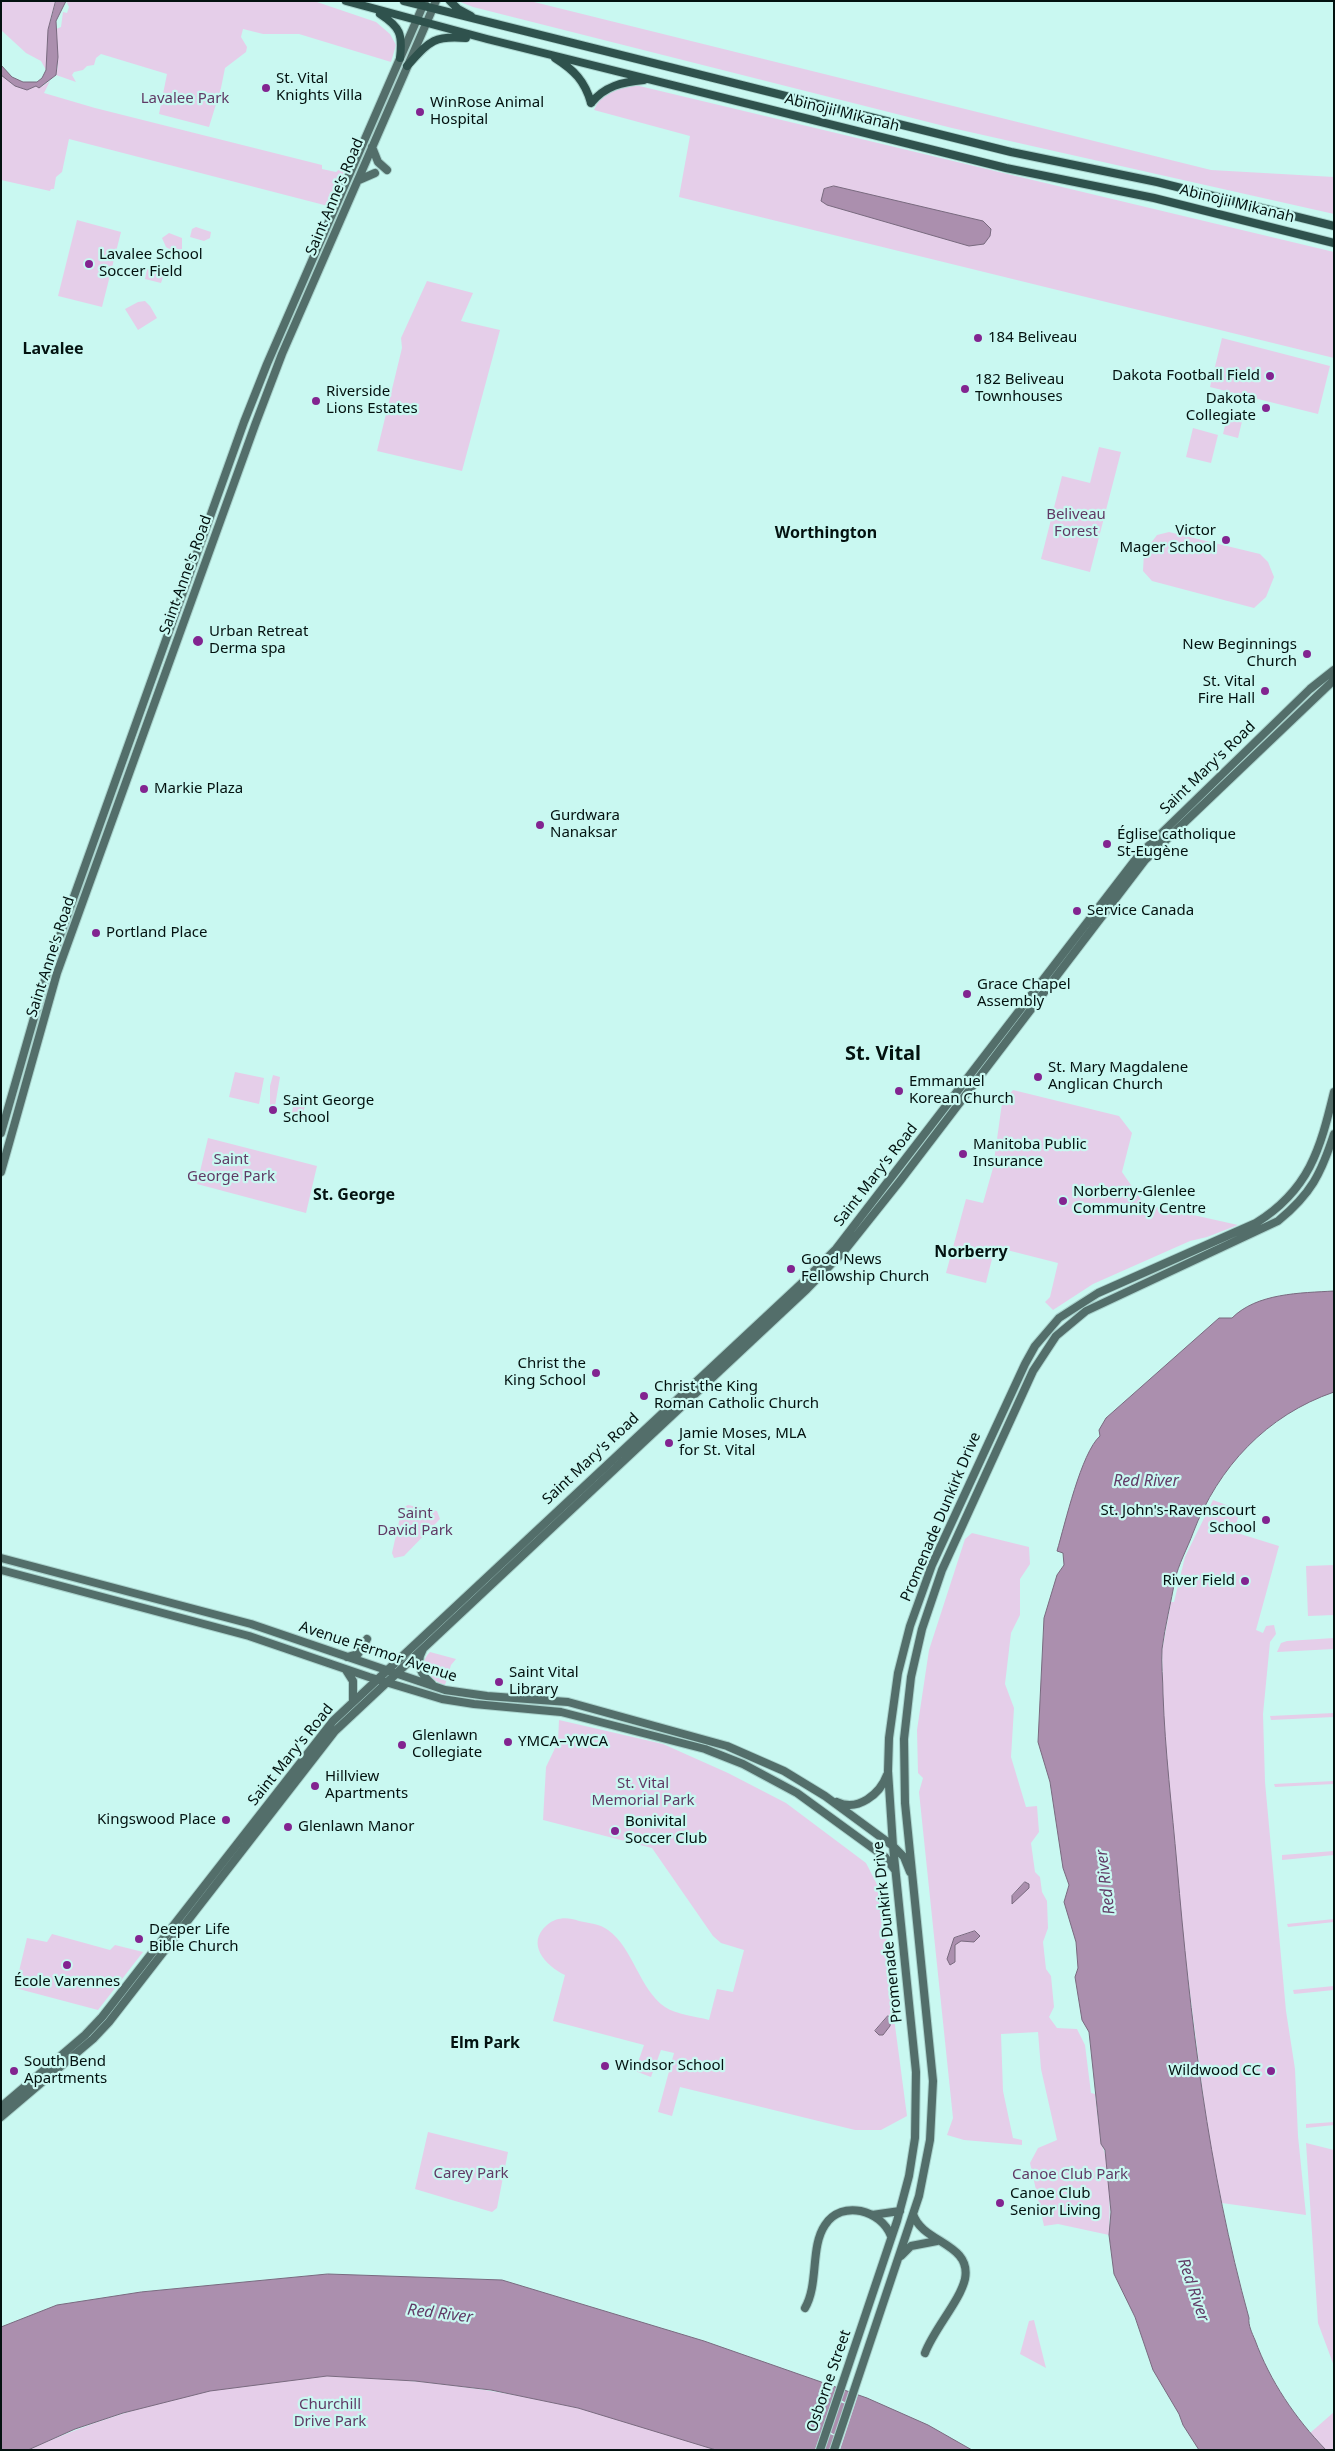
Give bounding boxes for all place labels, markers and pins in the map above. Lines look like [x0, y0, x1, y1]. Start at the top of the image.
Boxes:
place label: St. Vital Knights Villa [276, 70, 362, 105]
marker: St. Vital Knights Villa [260, 82, 272, 94]
place label: WinRose Animal Hospital [430, 94, 544, 129]
marker: WinRose Animal Hospital [414, 106, 426, 118]
place label: Lavalee School Soccer Field [99, 246, 203, 281]
marker: Lavalee School Soccer Field [83, 258, 95, 270]
place label: 184 Beliveau [988, 329, 1077, 347]
marker: 184 Beliveau [972, 332, 984, 344]
place label: Dakota Football Field [1112, 367, 1260, 385]
marker: Dakota Football Field [1264, 370, 1276, 382]
place label: 182 Beliveau Townhouses [975, 371, 1064, 406]
place label: Riverside Lions Estates [326, 383, 418, 418]
marker: 182 Beliveau Townhouses [959, 383, 971, 395]
place label: Dakota Collegiate [1186, 390, 1256, 425]
marker: Riverside Lions Estates [310, 395, 322, 407]
marker: Dakota Collegiate [1260, 402, 1272, 414]
place label: Victor Mager School [1119, 522, 1216, 557]
marker: Victor Mager School [1220, 534, 1232, 546]
place label: Urban Retreat Derma spa [209, 623, 308, 658]
marker: Urban Retreat Derma spa [191, 634, 205, 648]
place label: New Beginnings Church [1182, 636, 1297, 671]
marker: New Beginnings Church [1301, 648, 1313, 660]
place label: St. Vital Fire Hall [1198, 673, 1255, 708]
marker: St. Vital Fire Hall [1259, 685, 1271, 697]
place label: Markie Plaza [154, 780, 243, 798]
marker: Markie Plaza [138, 783, 150, 795]
place label: Gurdwara Nanaksar [550, 807, 620, 842]
marker: Gurdwara Nanaksar [534, 819, 546, 831]
place label: Église catholique St-Eugène [1117, 826, 1236, 861]
marker: Église catholique St-Eugène [1101, 838, 1113, 850]
place label: Service Canada [1087, 902, 1194, 920]
marker: Service Canada [1071, 905, 1083, 917]
place label: Portland Place [106, 924, 207, 942]
marker: Portland Place [90, 927, 102, 939]
place label: Grace Chapel Assembly [977, 976, 1071, 1011]
marker: Grace Chapel Assembly [961, 988, 973, 1000]
place label: St. Mary Magdalene Anglican Church [1048, 1059, 1188, 1094]
marker: St. Mary Magdalene Anglican Church [1032, 1071, 1044, 1083]
place label: Emmanuel Korean Church [909, 1073, 1014, 1108]
marker: Emmanuel Korean Church [893, 1085, 905, 1097]
place label: Saint George School [283, 1092, 374, 1127]
marker: Saint George School [267, 1104, 279, 1116]
place label: Manitoba Public Insurance [973, 1136, 1087, 1171]
marker: Manitoba Public Insurance [957, 1148, 969, 1160]
place label: Norberry-Glenlee Community Centre [1073, 1183, 1206, 1218]
marker: Norberry-Glenlee Community Centre [1057, 1195, 1069, 1207]
place label: Good News Fellowship Church [801, 1251, 929, 1286]
marker: Good News Fellowship Church [785, 1263, 797, 1275]
place label: Christ the King School [504, 1355, 586, 1390]
marker: Christ the King School [590, 1367, 602, 1379]
place label: Christ the King Roman Catholic Church [654, 1378, 819, 1413]
marker: Christ the King Roman Catholic Church [638, 1390, 650, 1402]
place label: Jamie Moses, MLA for St. Vital [679, 1425, 806, 1460]
marker: Jamie Moses, MLA for St. Vital [663, 1437, 675, 1449]
place label: St. John's-Ravenscourt School [1100, 1502, 1256, 1537]
marker: St. John's-Ravenscourt School [1260, 1514, 1272, 1526]
place label: River Field [1162, 1572, 1235, 1590]
marker: River Field [1239, 1575, 1251, 1587]
place label: Saint Vital Library [509, 1664, 579, 1699]
marker: Saint Vital Library [493, 1676, 505, 1688]
place label: Glenlawn Collegiate [412, 1727, 482, 1762]
place label: YMCA–YWCA [518, 1733, 608, 1751]
marker: YMCA–YWCA [502, 1736, 514, 1748]
marker: Glenlawn Collegiate [396, 1739, 408, 1751]
place label: Hillview Apartments [325, 1768, 408, 1803]
marker: Hillview Apartments [309, 1780, 321, 1792]
place label: Kingswood Place [97, 1811, 216, 1829]
place label: Bonivital Soccer Club [625, 1813, 707, 1848]
marker: Kingswood Place [220, 1814, 232, 1826]
place label: Glenlawn Manor [298, 1818, 414, 1836]
marker: Glenlawn Manor [282, 1821, 294, 1833]
marker: Bonivital Soccer Club [609, 1825, 621, 1837]
place label: Deeper Life Bible Church [149, 1921, 238, 1956]
marker: Deeper Life Bible Church [133, 1933, 145, 1945]
marker: École Varennes [61, 1959, 73, 1971]
place label: École Varennes [14, 1973, 120, 1991]
place label: South Bend Apartments [24, 2053, 107, 2088]
place label: Windsor School [615, 2057, 724, 2075]
marker: Windsor School [599, 2060, 611, 2072]
place label: Wildwood CC [1168, 2062, 1261, 2080]
marker: South Bend Apartments [8, 2065, 20, 2077]
marker: Wildwood CC [1265, 2065, 1277, 2077]
place label: Canoe Club Senior Living [1010, 2185, 1101, 2220]
marker: Canoe Club Senior Living [994, 2197, 1006, 2209]

